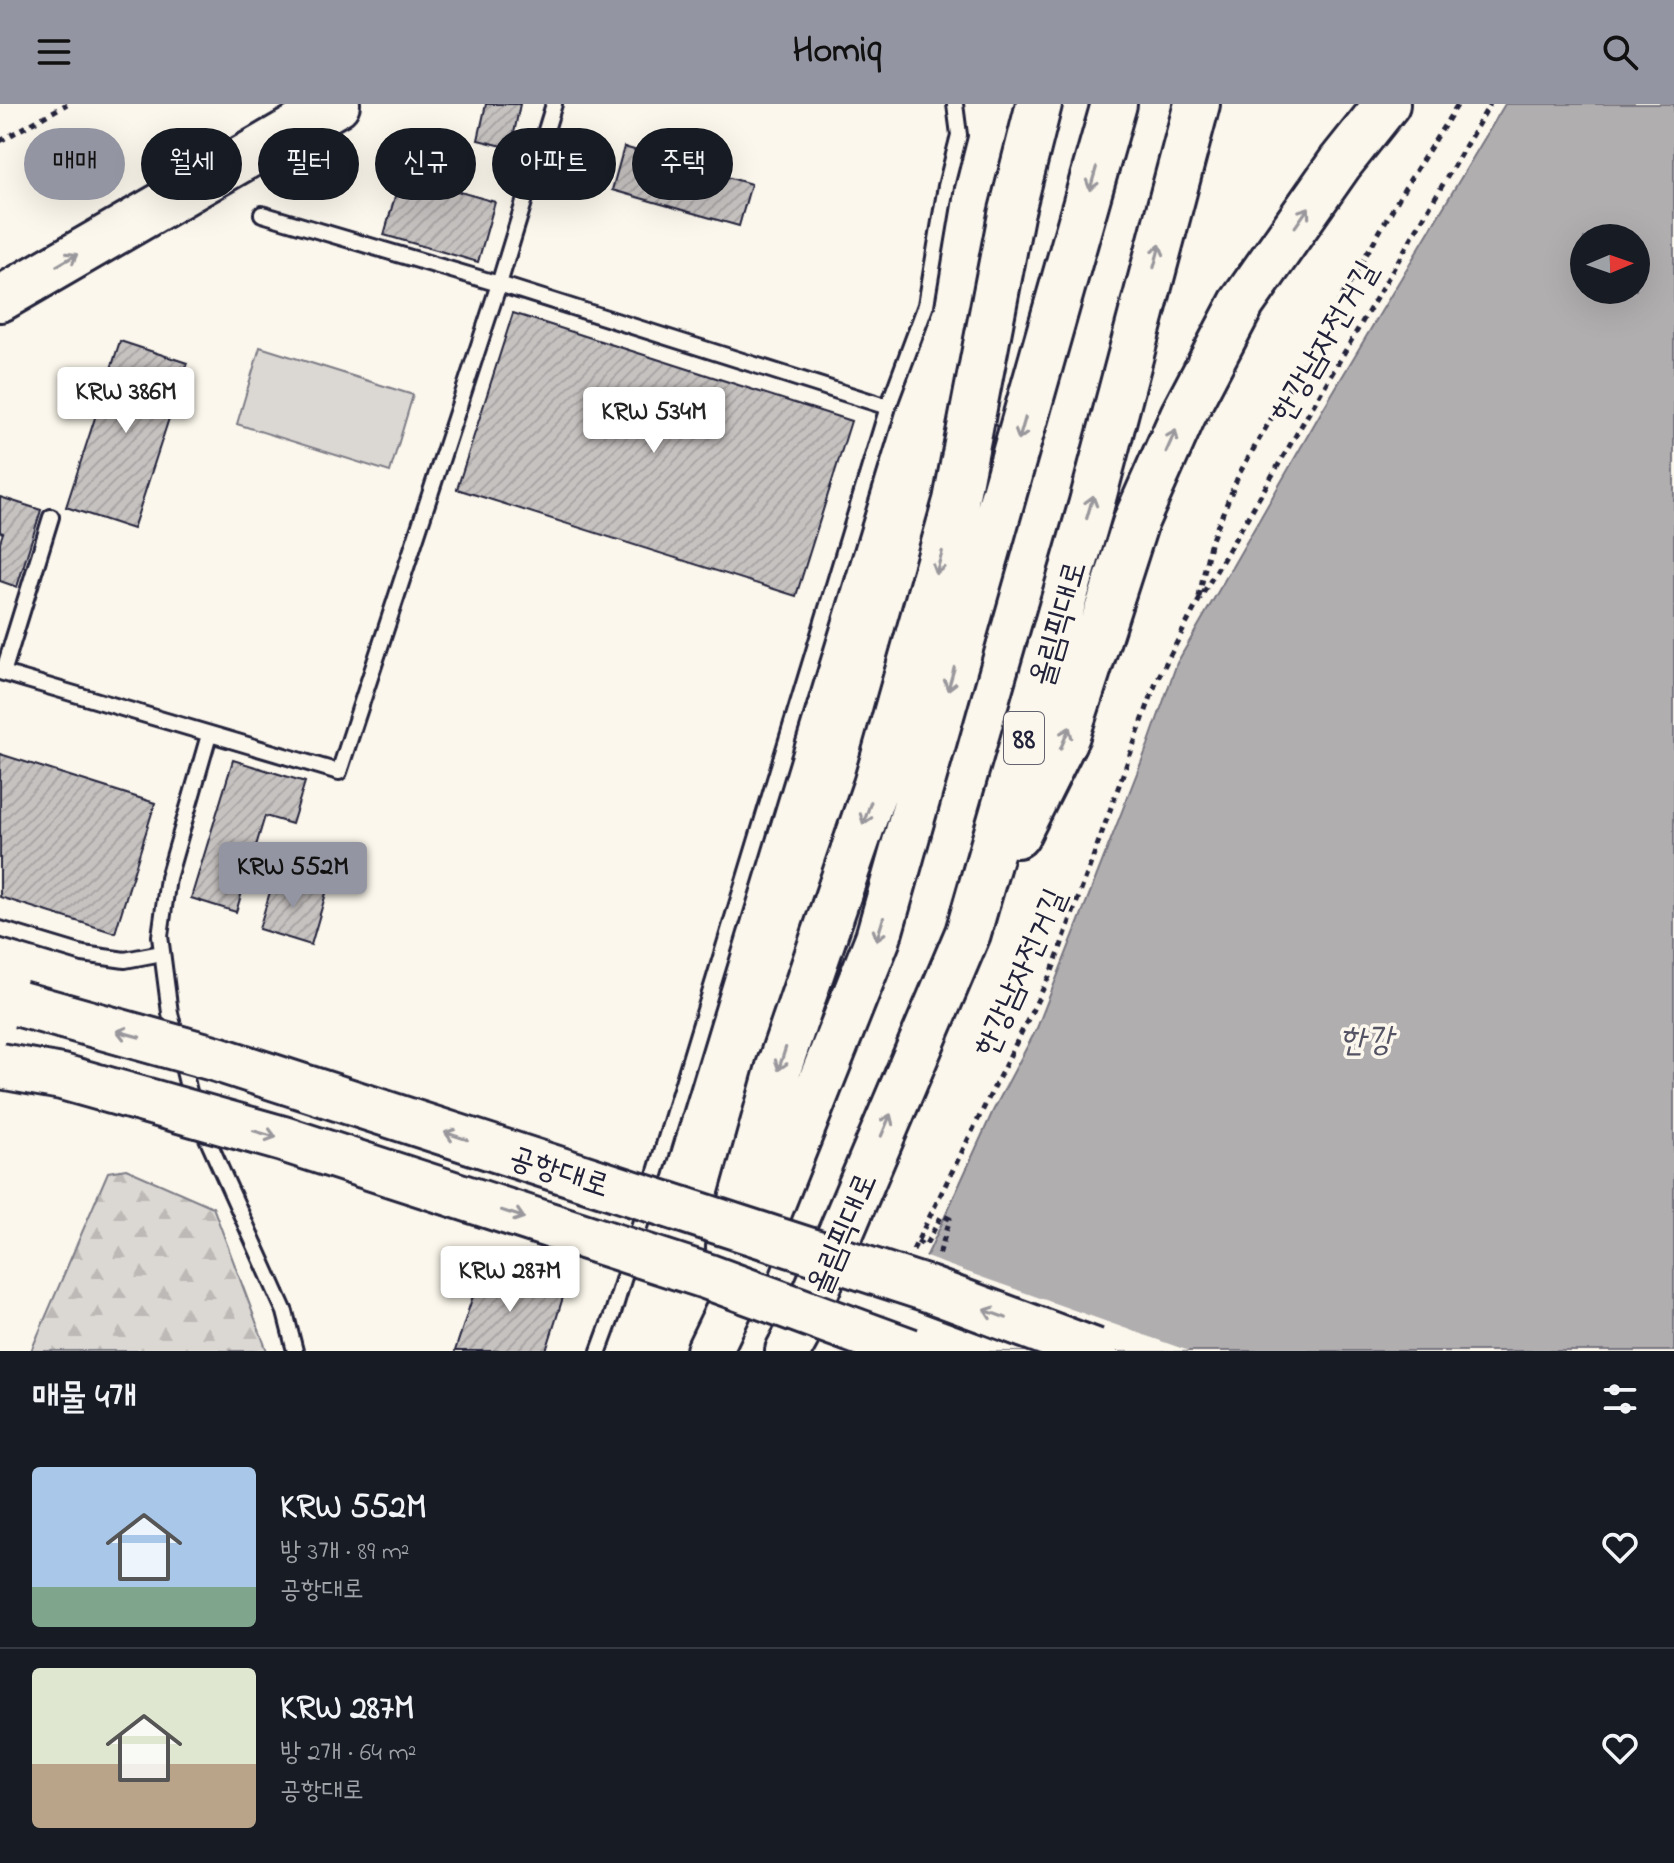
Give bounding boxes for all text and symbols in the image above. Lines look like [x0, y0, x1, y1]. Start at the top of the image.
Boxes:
text: Homiq [792, 26, 882, 79]
icon: menu [32, 30, 76, 74]
icon: search [1598, 30, 1642, 74]
chip: 매매 [24, 128, 125, 200]
chip: 월세 [141, 128, 242, 200]
chip: 필터 [258, 128, 359, 200]
chip: 신규 [375, 128, 476, 200]
chip: 아파트 [492, 128, 616, 200]
chip: 주택 [632, 128, 733, 200]
one-way arrow [1085, 166, 1099, 191]
one-way arrow [1294, 207, 1310, 229]
north arrow [1570, 224, 1650, 304]
map controls [1570, 224, 1650, 304]
one-way arrow [1150, 244, 1165, 269]
one-way arrow [55, 252, 79, 267]
street label: 한강남자전거길 [1261, 253, 1391, 433]
pin: KRW 386M [43, 367, 209, 435]
text: KRW 386M [75, 374, 177, 412]
pin: KRW 534M [571, 387, 737, 455]
text: KRW 534M [601, 394, 707, 432]
one-way arrow [1014, 416, 1029, 442]
one-way arrow [1165, 429, 1180, 454]
one-way arrow [1084, 495, 1099, 521]
one-way arrow [931, 550, 946, 576]
street label: 올림픽대로 [1020, 556, 1101, 692]
one-way arrow [943, 666, 958, 692]
road number: 88 [1004, 712, 1044, 764]
one-way arrow [1058, 726, 1073, 751]
one-way arrow [858, 800, 873, 825]
pin: KRW 552M [210, 842, 376, 910]
text: KRW 552M [237, 849, 349, 887]
street label: 한강남자전거길 [964, 882, 1080, 1065]
one-way arrow [872, 916, 887, 942]
water label: 한강 [1339, 1017, 1397, 1067]
one-way arrow [115, 1026, 141, 1041]
one-way arrow [774, 1046, 789, 1071]
one-way arrow [880, 1114, 895, 1138]
one-way arrow [252, 1128, 278, 1143]
one-way arrow [444, 1128, 470, 1143]
street label: 공항대로 [503, 1135, 615, 1212]
street label: 올림픽대로 [797, 1166, 891, 1303]
one-way arrow [500, 1207, 525, 1222]
pin: KRW 287M [427, 1246, 593, 1314]
text: KRW 287M [459, 1253, 561, 1291]
one-way arrow [983, 1306, 1008, 1321]
text: 매물 4개 [32, 1374, 137, 1424]
icon: filters [1598, 1377, 1642, 1421]
text: KRW 552M [280, 1484, 427, 1534]
icon: home [96, 1499, 192, 1595]
icon: heart [1598, 1525, 1642, 1569]
text: 방 3개 · 89 m² [280, 1534, 410, 1572]
text: 공항대로 [280, 1572, 364, 1610]
text: KRW 287M [280, 1685, 414, 1735]
icon: home [96, 1700, 192, 1796]
icon: heart [1598, 1726, 1642, 1770]
text: 방 2개 · 64 m² [280, 1735, 416, 1773]
text: 공항대로 [280, 1773, 364, 1811]

